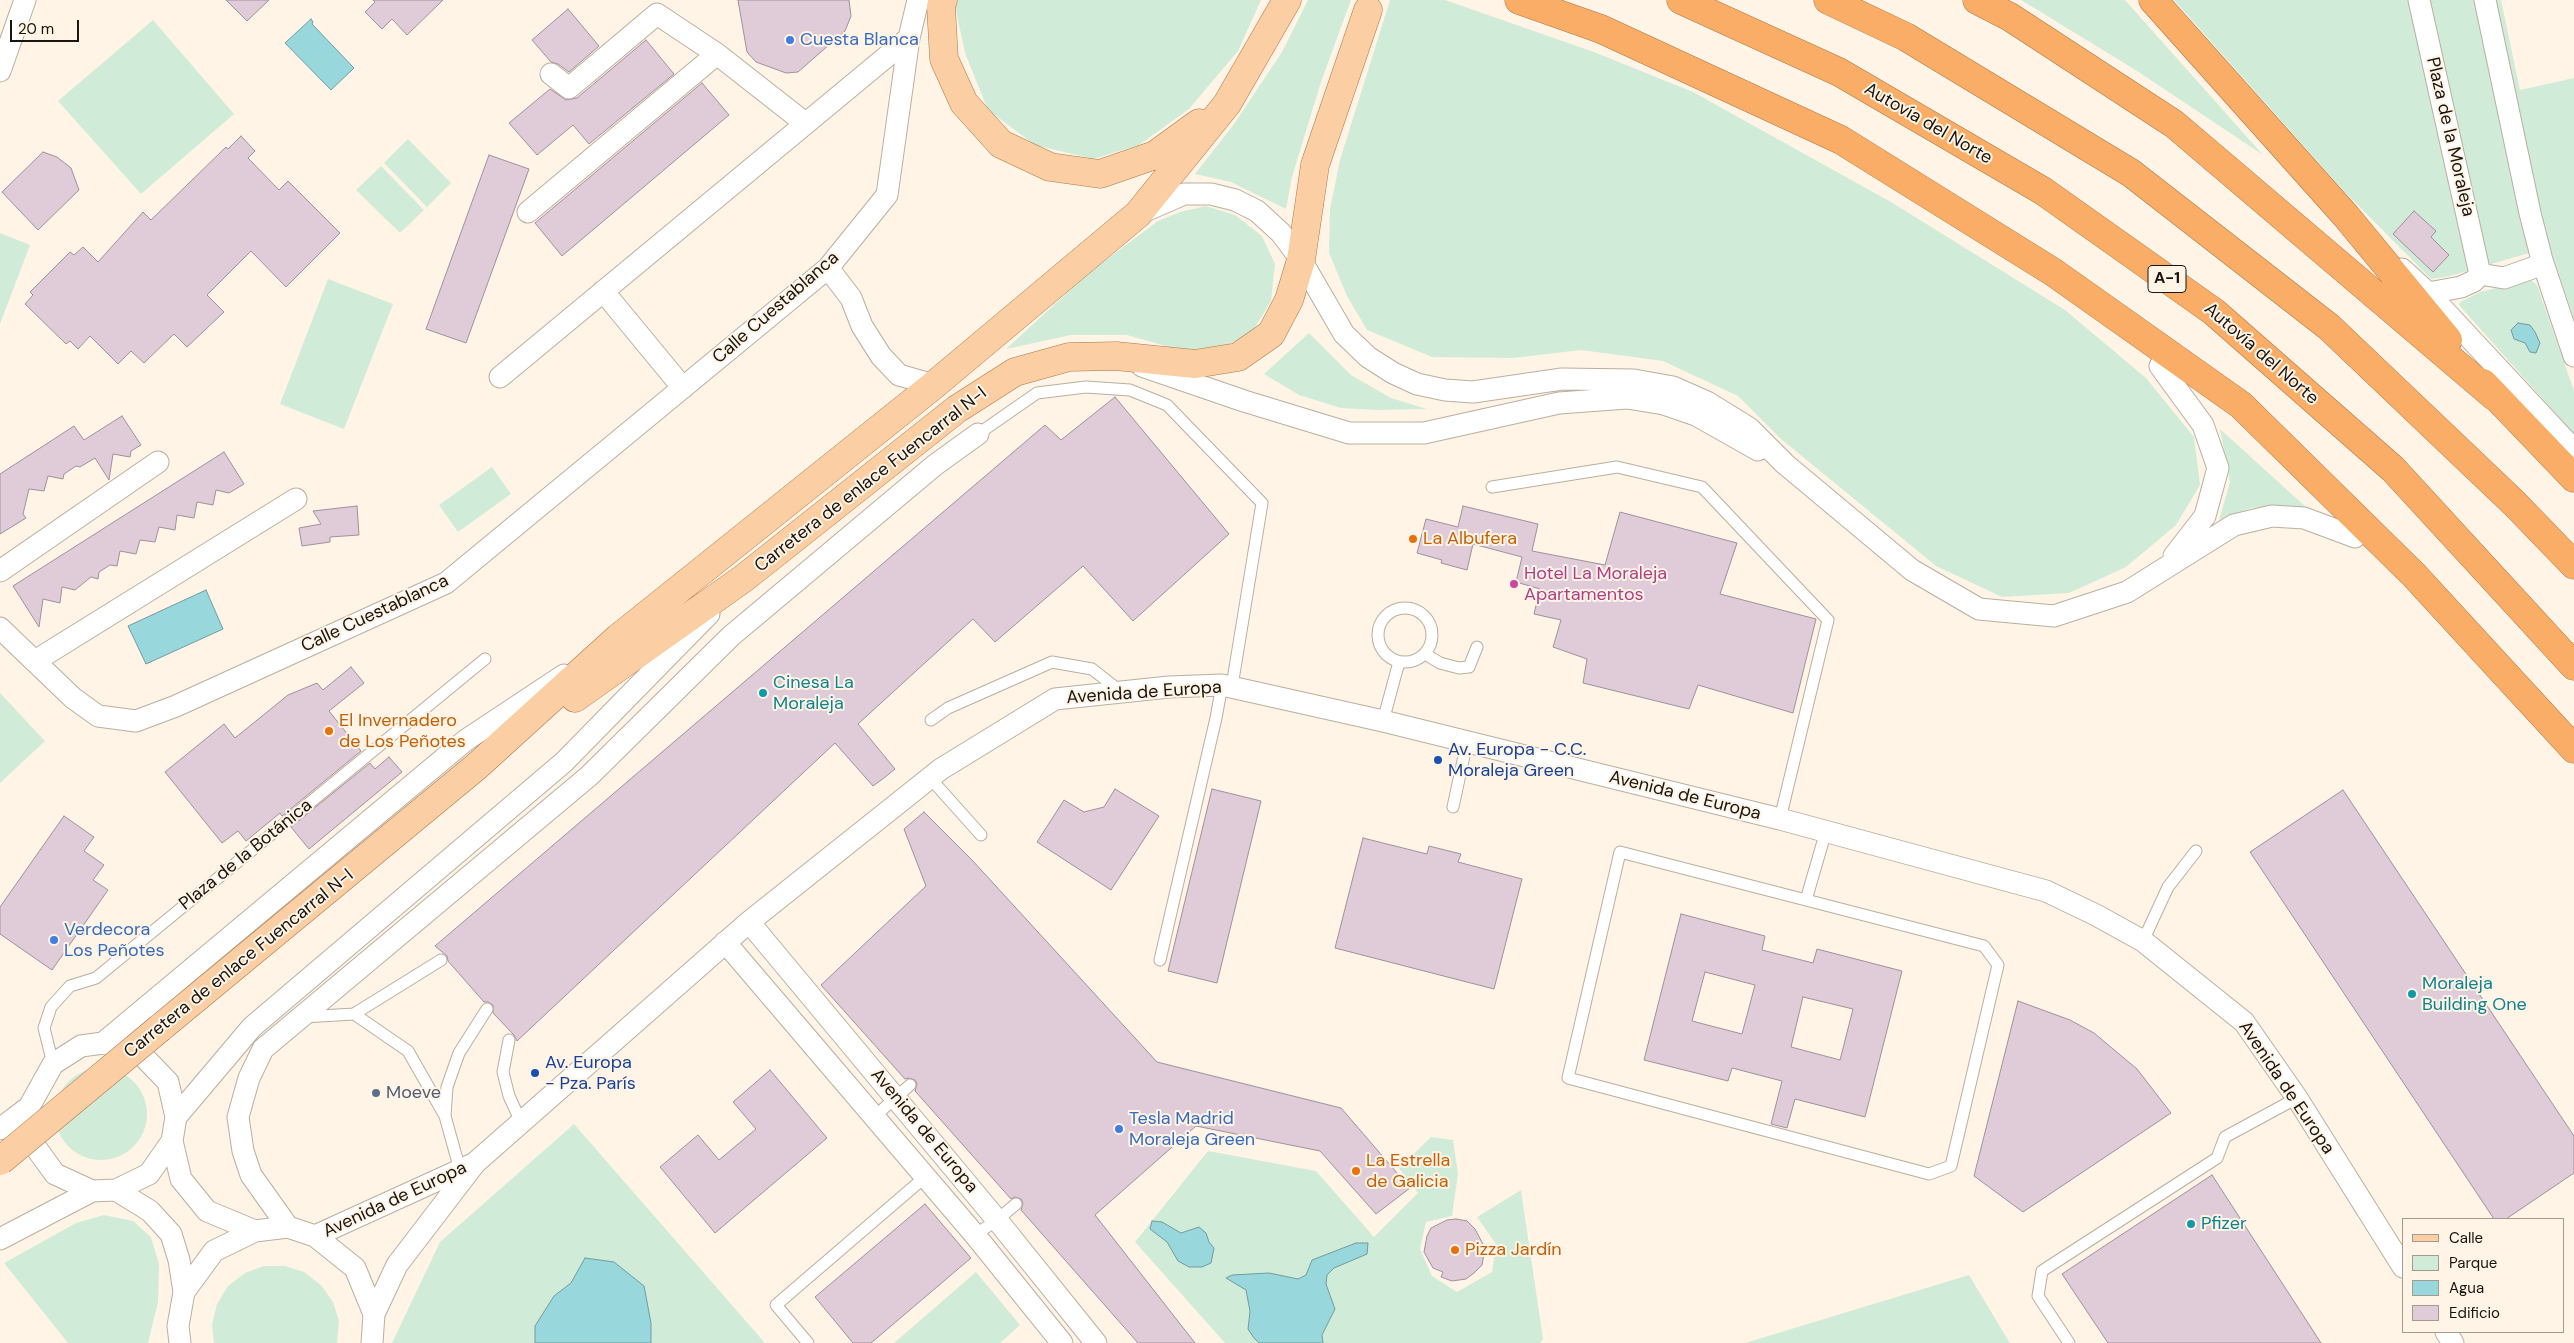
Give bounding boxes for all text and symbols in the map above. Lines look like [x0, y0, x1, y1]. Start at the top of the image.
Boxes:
scale bar [12, 10, 81, 42]
text: 20 m [18, 19, 54, 39]
place label: Cuesta Blanca [800, 29, 919, 51]
marker: Cuesta Blanca [784, 34, 796, 46]
street label: Plaza de la Moraleja [2421, 55, 2479, 219]
street label: Autovía del Norte [1860, 79, 1996, 169]
street label: Calle Cuestablanca [708, 247, 844, 369]
road number: A-1 [2148, 266, 2186, 292]
street label: Autovía del Norte [2199, 299, 2323, 409]
street label: Carretera de enlace Fuencarral N-I [751, 383, 991, 577]
place label: La Albufera [1423, 528, 1517, 550]
marker: La Albufera [1407, 533, 1419, 545]
place label: Hotel La Moraleja Apartamentos [1524, 563, 1667, 606]
street label: Calle Cuestablanca [298, 570, 452, 658]
marker: Hotel La Moraleja Apartamentos [1508, 578, 1520, 590]
place label: Cinesa La Moraleja [773, 672, 854, 714]
street label: Avenida de Europa [1066, 677, 1222, 709]
marker: Cinesa La Moraleja [757, 687, 769, 699]
place label: El Invernadero de Los Peñotes [339, 710, 466, 752]
marker: El Invernadero de Los Peñotes [323, 725, 335, 737]
place label: Av. Europa - C.C. Moraleja Green [1448, 739, 1586, 782]
marker: Av. Europa - C.C. Moraleja Green [1432, 754, 1444, 766]
street label: Avenida de Europa [1607, 767, 1763, 825]
street label: Plaza de la Botánica [175, 795, 317, 915]
street label: Carretera de enlace Fuencarral N-I [120, 865, 358, 1063]
place label: Verdecora Los Peñotes [64, 919, 164, 962]
marker: Verdecora Los Peñotes [48, 934, 60, 946]
place label: Moraleja Building One [2422, 973, 2527, 1016]
marker: Moraleja Building One [2406, 988, 2418, 1000]
street label: Avenida de Europa [2234, 1017, 2338, 1159]
place label: Av. Europa - Pza. París [545, 1052, 636, 1094]
street label: Avenida de Europa [866, 1064, 982, 1198]
marker: Av. Europa - Pza. París [529, 1067, 541, 1079]
place label: Moeve [386, 1082, 441, 1104]
marker: Moeve [370, 1087, 382, 1099]
place label: Tesla Madrid Moraleja Green [1129, 1108, 1255, 1150]
marker: Tesla Madrid Moraleja Green [1113, 1123, 1125, 1135]
place label: La Estrella de Galicia [1366, 1150, 1450, 1192]
street label: Avenida de Europa [320, 1157, 470, 1243]
marker: La Estrella de Galicia [1350, 1165, 1362, 1177]
place label: Pfizer [2201, 1213, 2247, 1235]
marker: Pfizer [2185, 1218, 2197, 1230]
legend [2402, 1218, 2564, 1333]
text: Calle [2449, 1228, 2483, 1248]
place label: Pizza Jardín [1465, 1239, 1562, 1261]
marker: Pizza Jardín [1449, 1244, 1461, 1256]
text: Parque [2449, 1253, 2497, 1273]
text: Agua [2449, 1278, 2484, 1298]
text: Edificio [2449, 1303, 2500, 1323]

